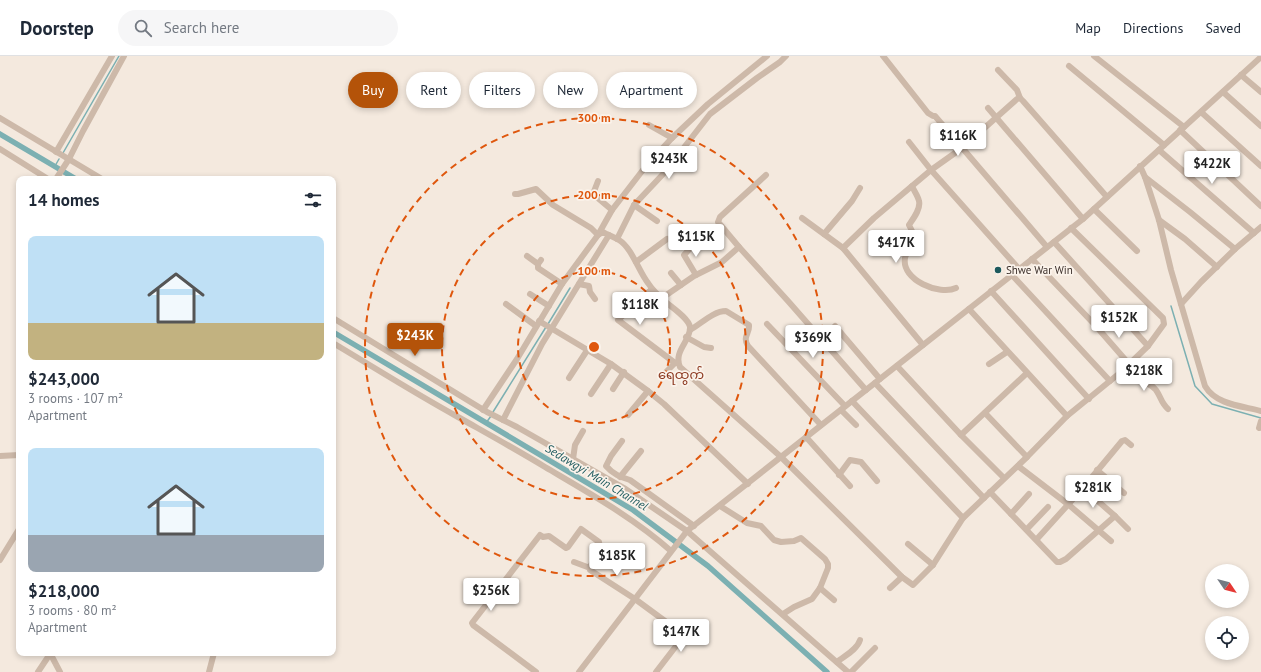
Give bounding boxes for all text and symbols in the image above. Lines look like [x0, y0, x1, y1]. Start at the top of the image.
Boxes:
search box [118, 10, 398, 46]
text: Doorstep [20, 16, 94, 40]
icon: search [132, 17, 154, 39]
text: Search here [164, 18, 240, 37]
text: Map [1075, 19, 1101, 37]
text: Directions [1123, 19, 1183, 37]
text: Saved [1205, 19, 1241, 37]
chip: Buy [348, 72, 398, 108]
chip: Rent [406, 72, 461, 108]
chip: Filters [469, 72, 535, 108]
chip: New [543, 72, 598, 108]
chip: Apartment [606, 72, 697, 108]
text: 300 m [577, 110, 611, 125]
pin: $116K [930, 123, 986, 157]
text: $116K [939, 127, 977, 144]
pin: $243K [641, 146, 697, 180]
text: $243K [650, 150, 688, 167]
pin: $422K [1184, 151, 1240, 185]
text: $422K [1193, 155, 1231, 172]
text: 200 m [577, 187, 611, 202]
text: 14 homes [28, 189, 99, 211]
icon: filters [302, 189, 324, 211]
pin: $115K [668, 224, 724, 258]
text: $115K [677, 228, 715, 245]
pin: $417K [868, 230, 924, 264]
text: $417K [877, 234, 915, 251]
icon: home [140, 262, 212, 334]
text: 100 m [577, 263, 611, 278]
place label: Shwe War Win [1006, 263, 1073, 277]
marker: Shwe War Win [993, 265, 1003, 275]
pin: $118K [612, 292, 668, 326]
text: $118K [621, 296, 659, 313]
pin: $152K [1091, 305, 1147, 339]
text: $152K [1100, 309, 1138, 326]
pin: $243K [387, 323, 443, 357]
pin: $369K [785, 325, 841, 359]
text: $243K [396, 327, 434, 344]
text: $369K [794, 329, 832, 346]
centre of rings [587, 340, 601, 354]
pin: $218K [1116, 358, 1172, 392]
text: $218K [1125, 362, 1163, 379]
district label: ရေထွက် [658, 366, 704, 385]
text: $243,000 [28, 368, 100, 390]
text: 3 rooms · 107 m² [28, 390, 123, 407]
text: Apartment [28, 407, 87, 424]
water label: Sedawgyi Main Channel [543, 440, 652, 514]
icon: home [140, 474, 212, 546]
pin: $281K [1065, 475, 1121, 509]
text: $281K [1074, 479, 1112, 496]
pin: $185K [589, 543, 645, 577]
text: $185K [598, 547, 636, 564]
north arrow [1205, 564, 1249, 608]
map controls [1205, 564, 1249, 660]
pin: $256K [463, 578, 519, 612]
text: $218,000 [28, 580, 100, 602]
text: $256K [472, 582, 510, 599]
text: 3 rooms · 80 m² [28, 602, 117, 619]
button: locate [1205, 616, 1249, 660]
text: Apartment [28, 619, 87, 636]
pin: $147K [653, 619, 709, 653]
text: $147K [662, 623, 700, 640]

